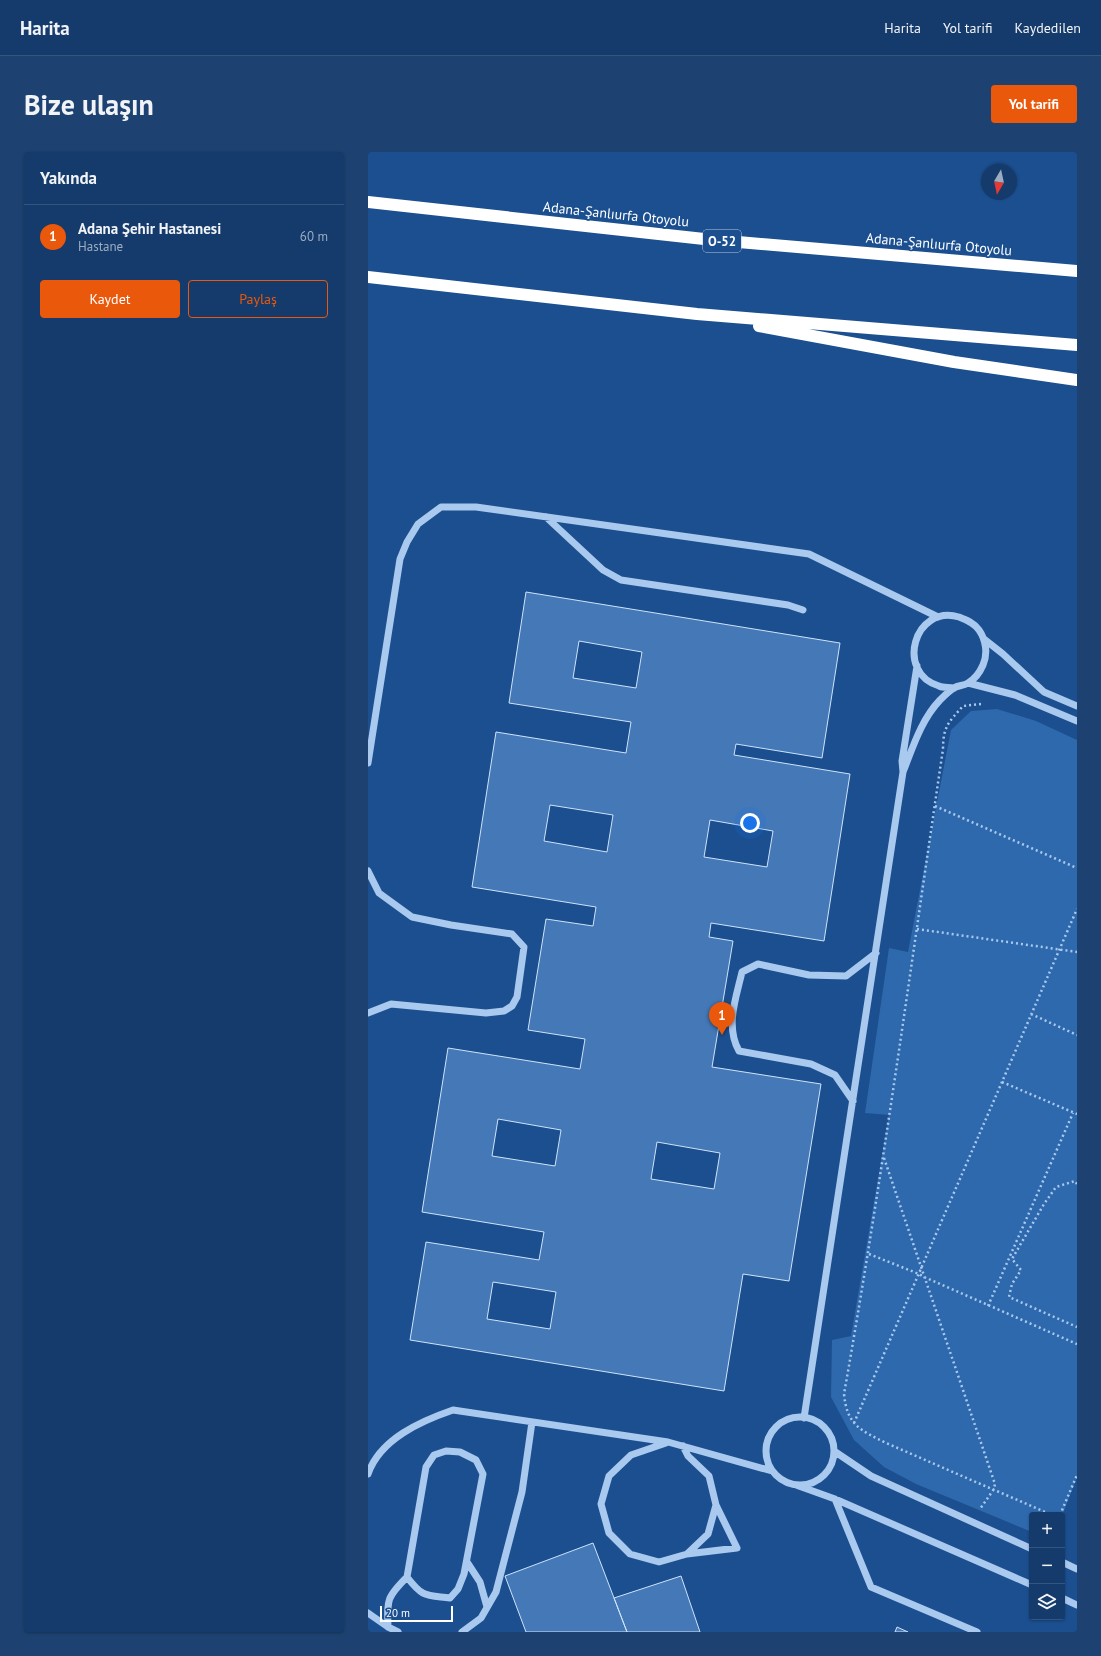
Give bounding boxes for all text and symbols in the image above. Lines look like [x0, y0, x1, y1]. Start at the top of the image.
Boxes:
text: Harita [20, 16, 70, 40]
text: Harita [884, 19, 921, 37]
text: Yol tarifi [943, 19, 993, 37]
text: Kaydedilen [1015, 19, 1081, 37]
button: Yol tarifi [991, 85, 1077, 123]
text: Bize ulaşın [24, 86, 154, 123]
north arrow [981, 164, 1017, 200]
text: Yakında [40, 167, 97, 189]
street label: Adana-Şanlıurfa Otoyolu [542, 197, 690, 231]
text: Adana Şehir Hastanesi [78, 219, 221, 238]
text: 1 [49, 228, 57, 245]
text: 60 m [300, 228, 328, 245]
street label: Adana-Şanlıurfa Otoyolu [865, 229, 1013, 259]
road number: O-52 [703, 230, 741, 252]
text: Hastane [78, 238, 123, 255]
button: Kaydet [40, 280, 180, 318]
button: Paylaş [188, 280, 328, 318]
your location [740, 813, 760, 833]
pin: 1 [709, 1002, 735, 1035]
map controls [1029, 1512, 1065, 1620]
button: + [1029, 1512, 1065, 1548]
button: − [1029, 1548, 1065, 1584]
button: layers [1029, 1584, 1065, 1620]
scale bar [380, 1604, 453, 1623]
text: 20 m [386, 1606, 410, 1620]

